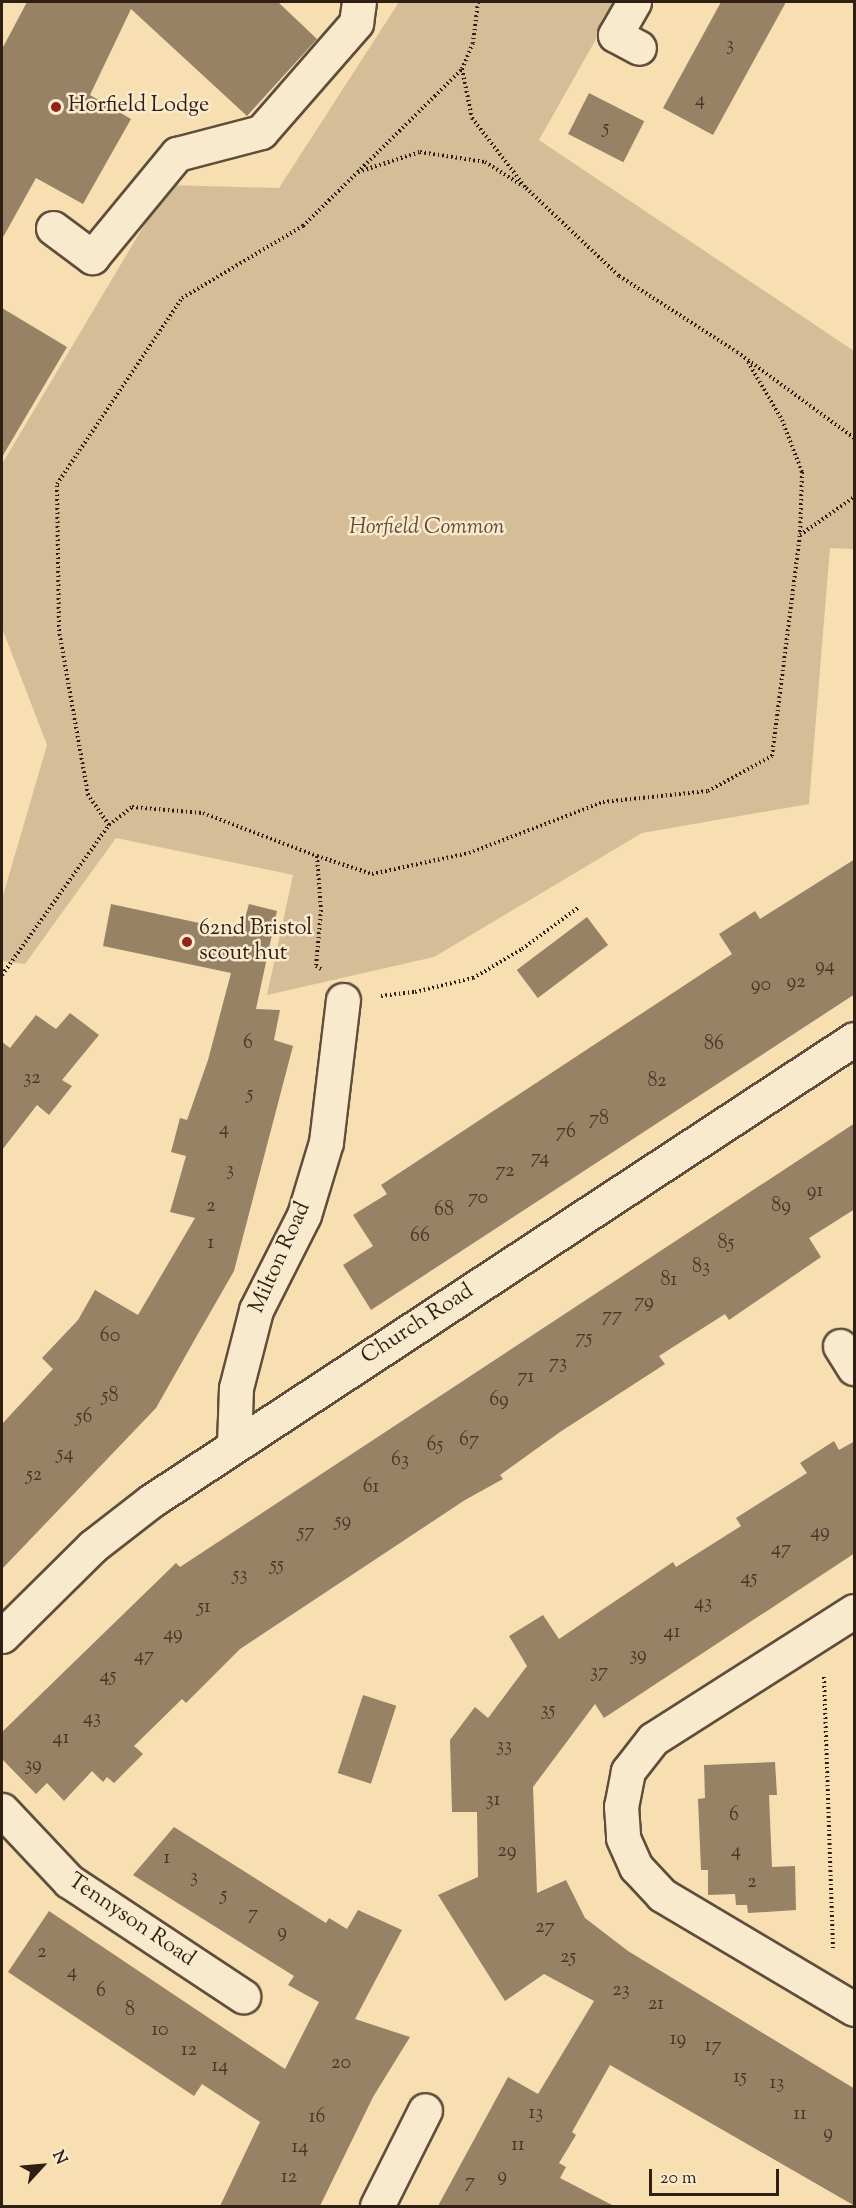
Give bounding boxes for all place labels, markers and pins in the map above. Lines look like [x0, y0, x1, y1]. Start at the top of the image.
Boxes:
place label: Horfield Lodge [68, 94, 209, 120]
marker: Horfield Lodge [49, 100, 63, 114]
place label: 62nd Bristol scout hut [199, 916, 312, 968]
marker: 62nd Bristol scout hut [180, 935, 194, 949]

